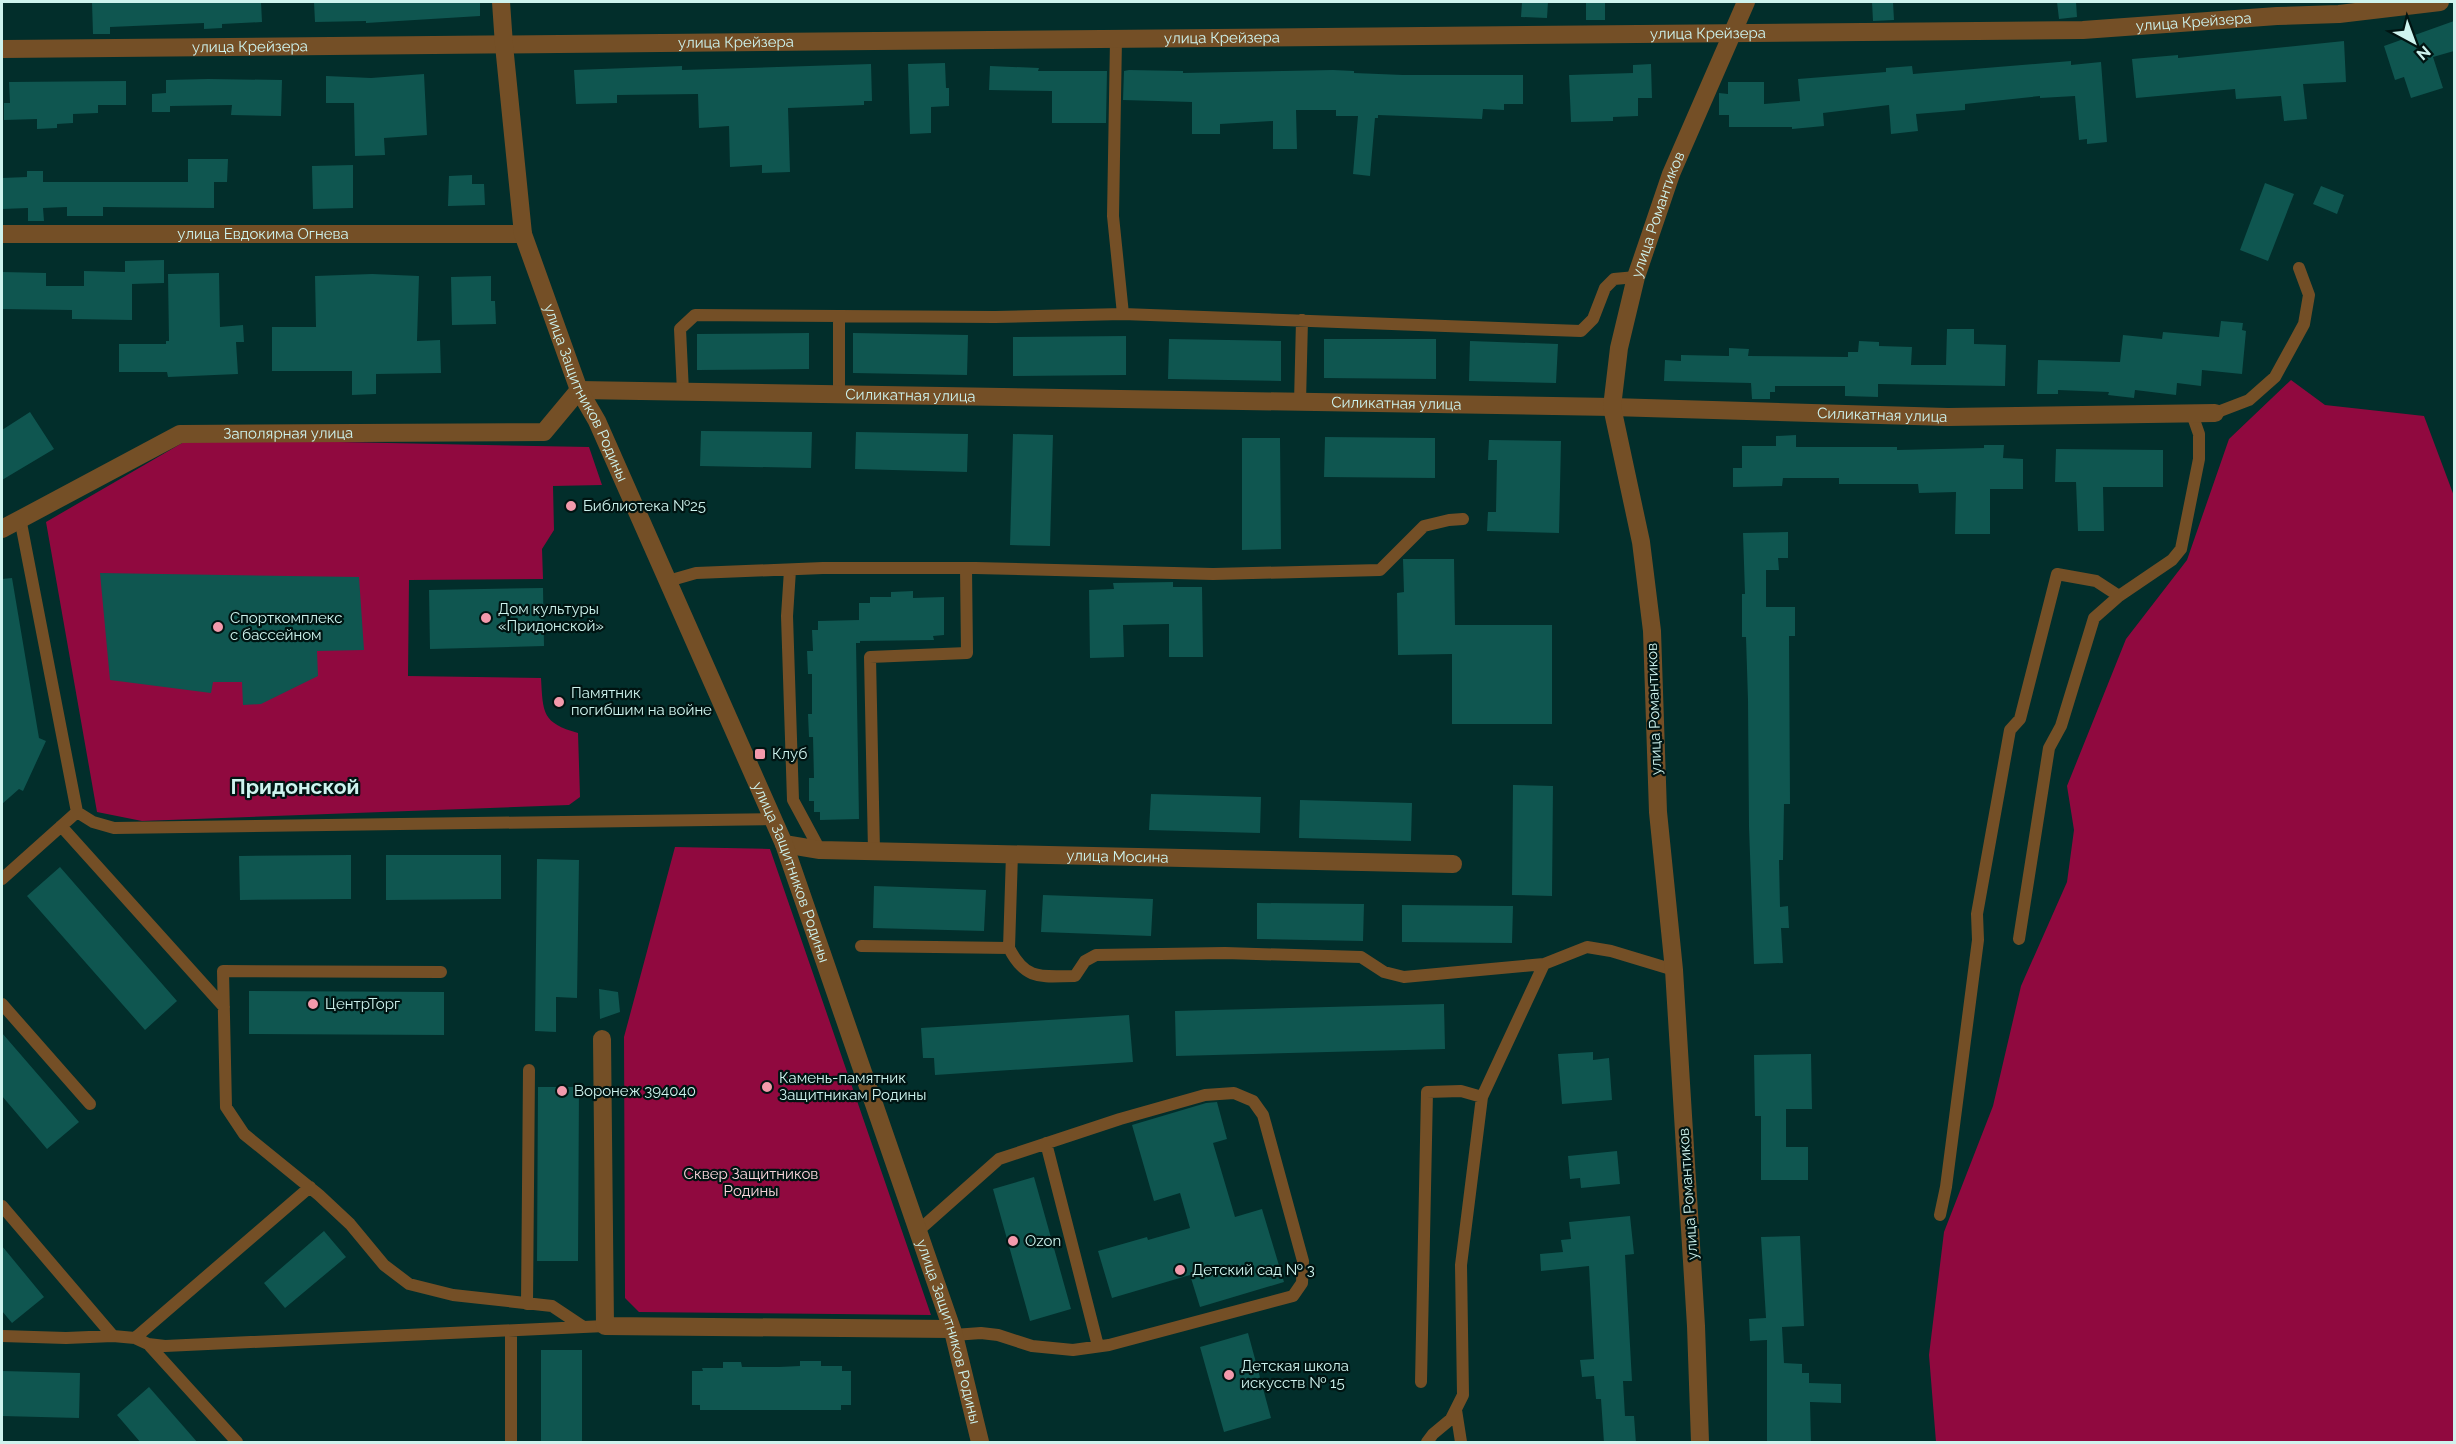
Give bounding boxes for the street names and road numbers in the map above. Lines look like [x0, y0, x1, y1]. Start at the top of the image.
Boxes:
street label: улица Крейзера [2135, 9, 2252, 35]
street label: улица Крейзера [1650, 24, 1766, 43]
street label: улица Крейзера [1164, 28, 1280, 47]
street label: улица Крейзера [678, 33, 794, 52]
street label: улица Крейзера [192, 37, 308, 56]
street label: улица Романтиков [1627, 149, 1689, 280]
street label: улица Евдокима Огнева [177, 225, 349, 243]
street label: улица Защитников Родины [540, 302, 632, 484]
street label: Силикатная улица [845, 385, 976, 406]
street label: Силикатная улица [1331, 393, 1462, 414]
street label: Силикатная улица [1817, 404, 1948, 426]
street label: Заполярная улица [223, 424, 353, 443]
street label: улица Романтиков [1643, 643, 1665, 775]
street label: улица Защитников Родины [749, 779, 833, 965]
street label: улица Мосина [1066, 846, 1169, 867]
street label: улица Романтиков [1674, 1127, 1702, 1261]
street label: улица Защитников Родины [913, 1237, 984, 1426]

